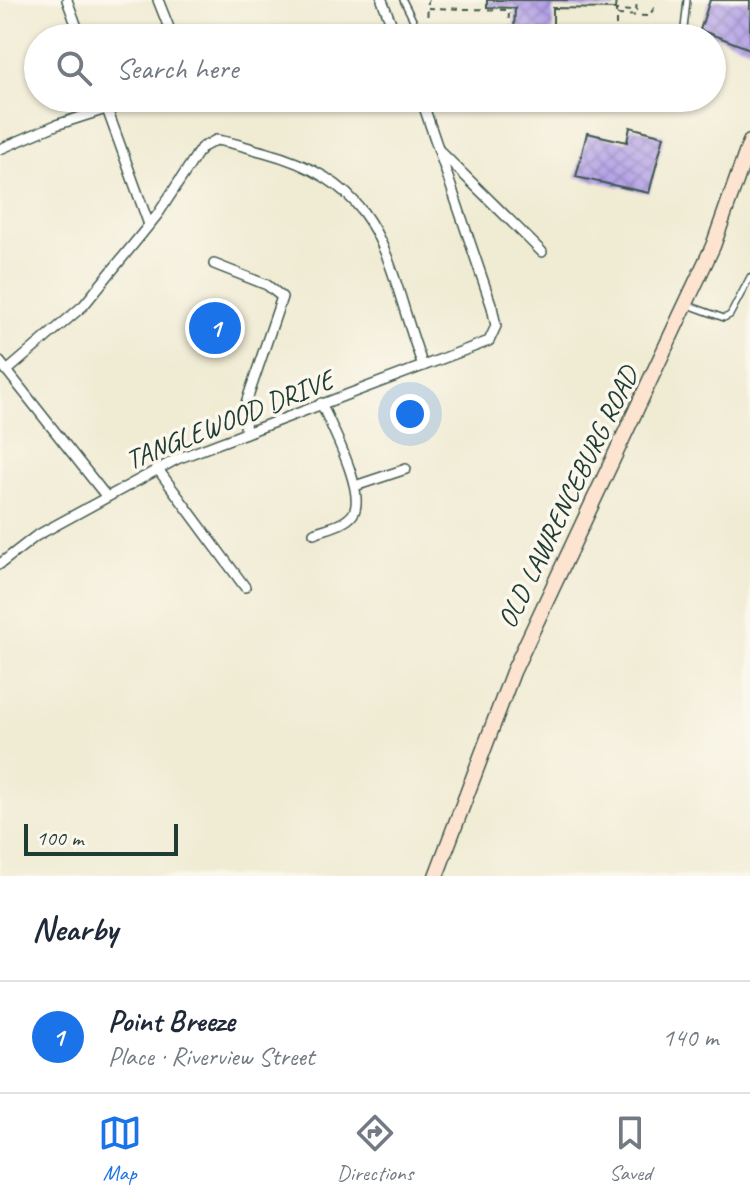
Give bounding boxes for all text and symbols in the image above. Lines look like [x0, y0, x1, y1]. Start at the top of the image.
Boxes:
search box [24, 24, 726, 112]
icon: search [52, 46, 96, 90]
text: Search here [116, 49, 238, 87]
pin: 1 [189, 298, 241, 358]
street label: OLD LAWRENCEBURG ROAD [489, 358, 647, 633]
street label: TANGLEWOOD DRIVE [120, 360, 342, 477]
your location [390, 394, 430, 434]
scale bar [24, 820, 178, 856]
text: 100 m [36, 824, 83, 852]
text: Nearby [32, 907, 118, 950]
text: Point Breeze [108, 1002, 235, 1040]
text: 1 [52, 1021, 64, 1054]
text: 140 m [662, 1021, 718, 1054]
text: Place · Riverview Street [108, 1040, 314, 1073]
tab: Map [98, 1111, 142, 1187]
tab: Directions [337, 1111, 413, 1187]
tab: Saved [608, 1111, 652, 1187]

